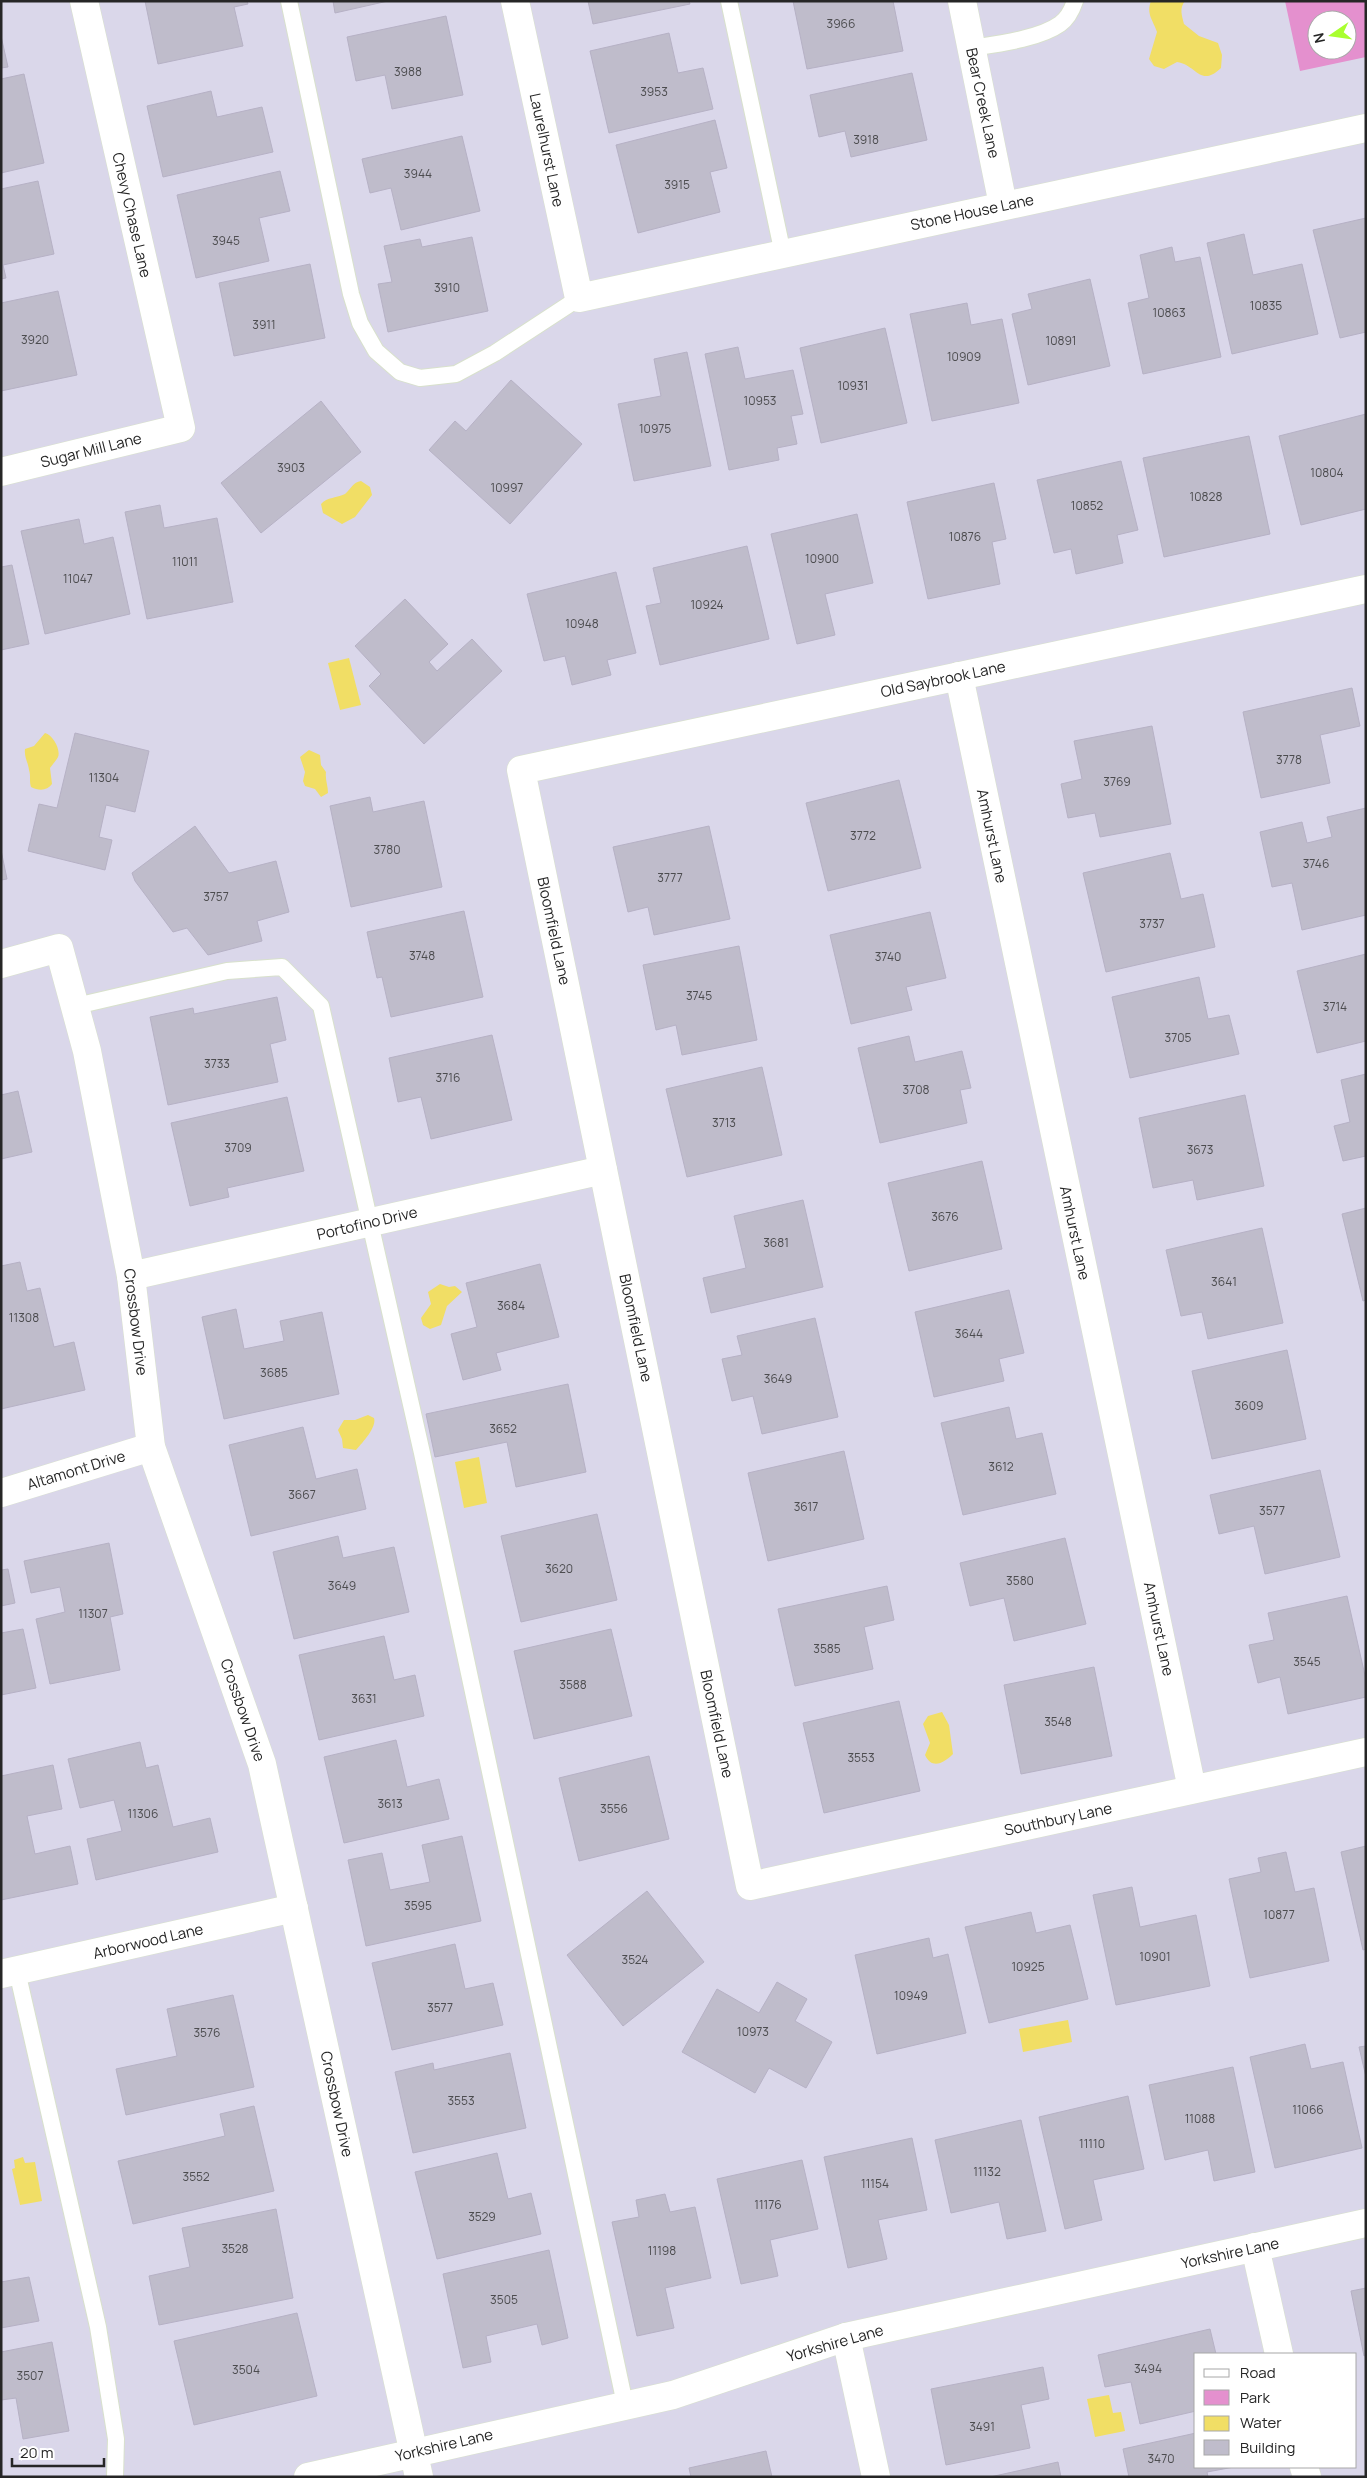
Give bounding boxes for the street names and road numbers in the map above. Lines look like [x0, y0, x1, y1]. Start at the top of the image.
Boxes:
street label: Bear Creek Lane [961, 46, 1005, 160]
street label: Laurelhurst Lane [525, 91, 569, 209]
street label: Chevy Chase Lane [107, 150, 157, 280]
street label: Stone House Lane [908, 189, 1036, 235]
street label: Sugar Mill Lane [38, 427, 144, 473]
street label: Old Saybrook Lane [879, 655, 1008, 702]
street label: Amhurst Lane [972, 787, 1012, 885]
street label: Bloomfield Lane [532, 875, 576, 987]
street label: Amhurst Lane [1055, 1184, 1095, 1282]
street label: Portofino Drive [315, 1201, 420, 1245]
street label: Crossbow Drive [119, 1267, 153, 1377]
street label: Bloomfield Lane [614, 1272, 658, 1384]
street label: Altamont Drive [24, 1445, 128, 1495]
street label: Amhurst Lane [1139, 1580, 1179, 1678]
street label: Crossbow Drive [216, 1656, 271, 1764]
street label: Bloomfield Lane [695, 1668, 739, 1780]
street label: Southbury Lane [1002, 1797, 1114, 1841]
street label: Arborwood Lane [91, 1918, 205, 1964]
street label: Crossbow Drive [316, 2049, 359, 2159]
street label: Yorkshire Lane [1179, 2232, 1281, 2274]
street label: Yorkshire Lane [784, 2319, 886, 2367]
street label: Yorkshire Lane [393, 2424, 495, 2466]

